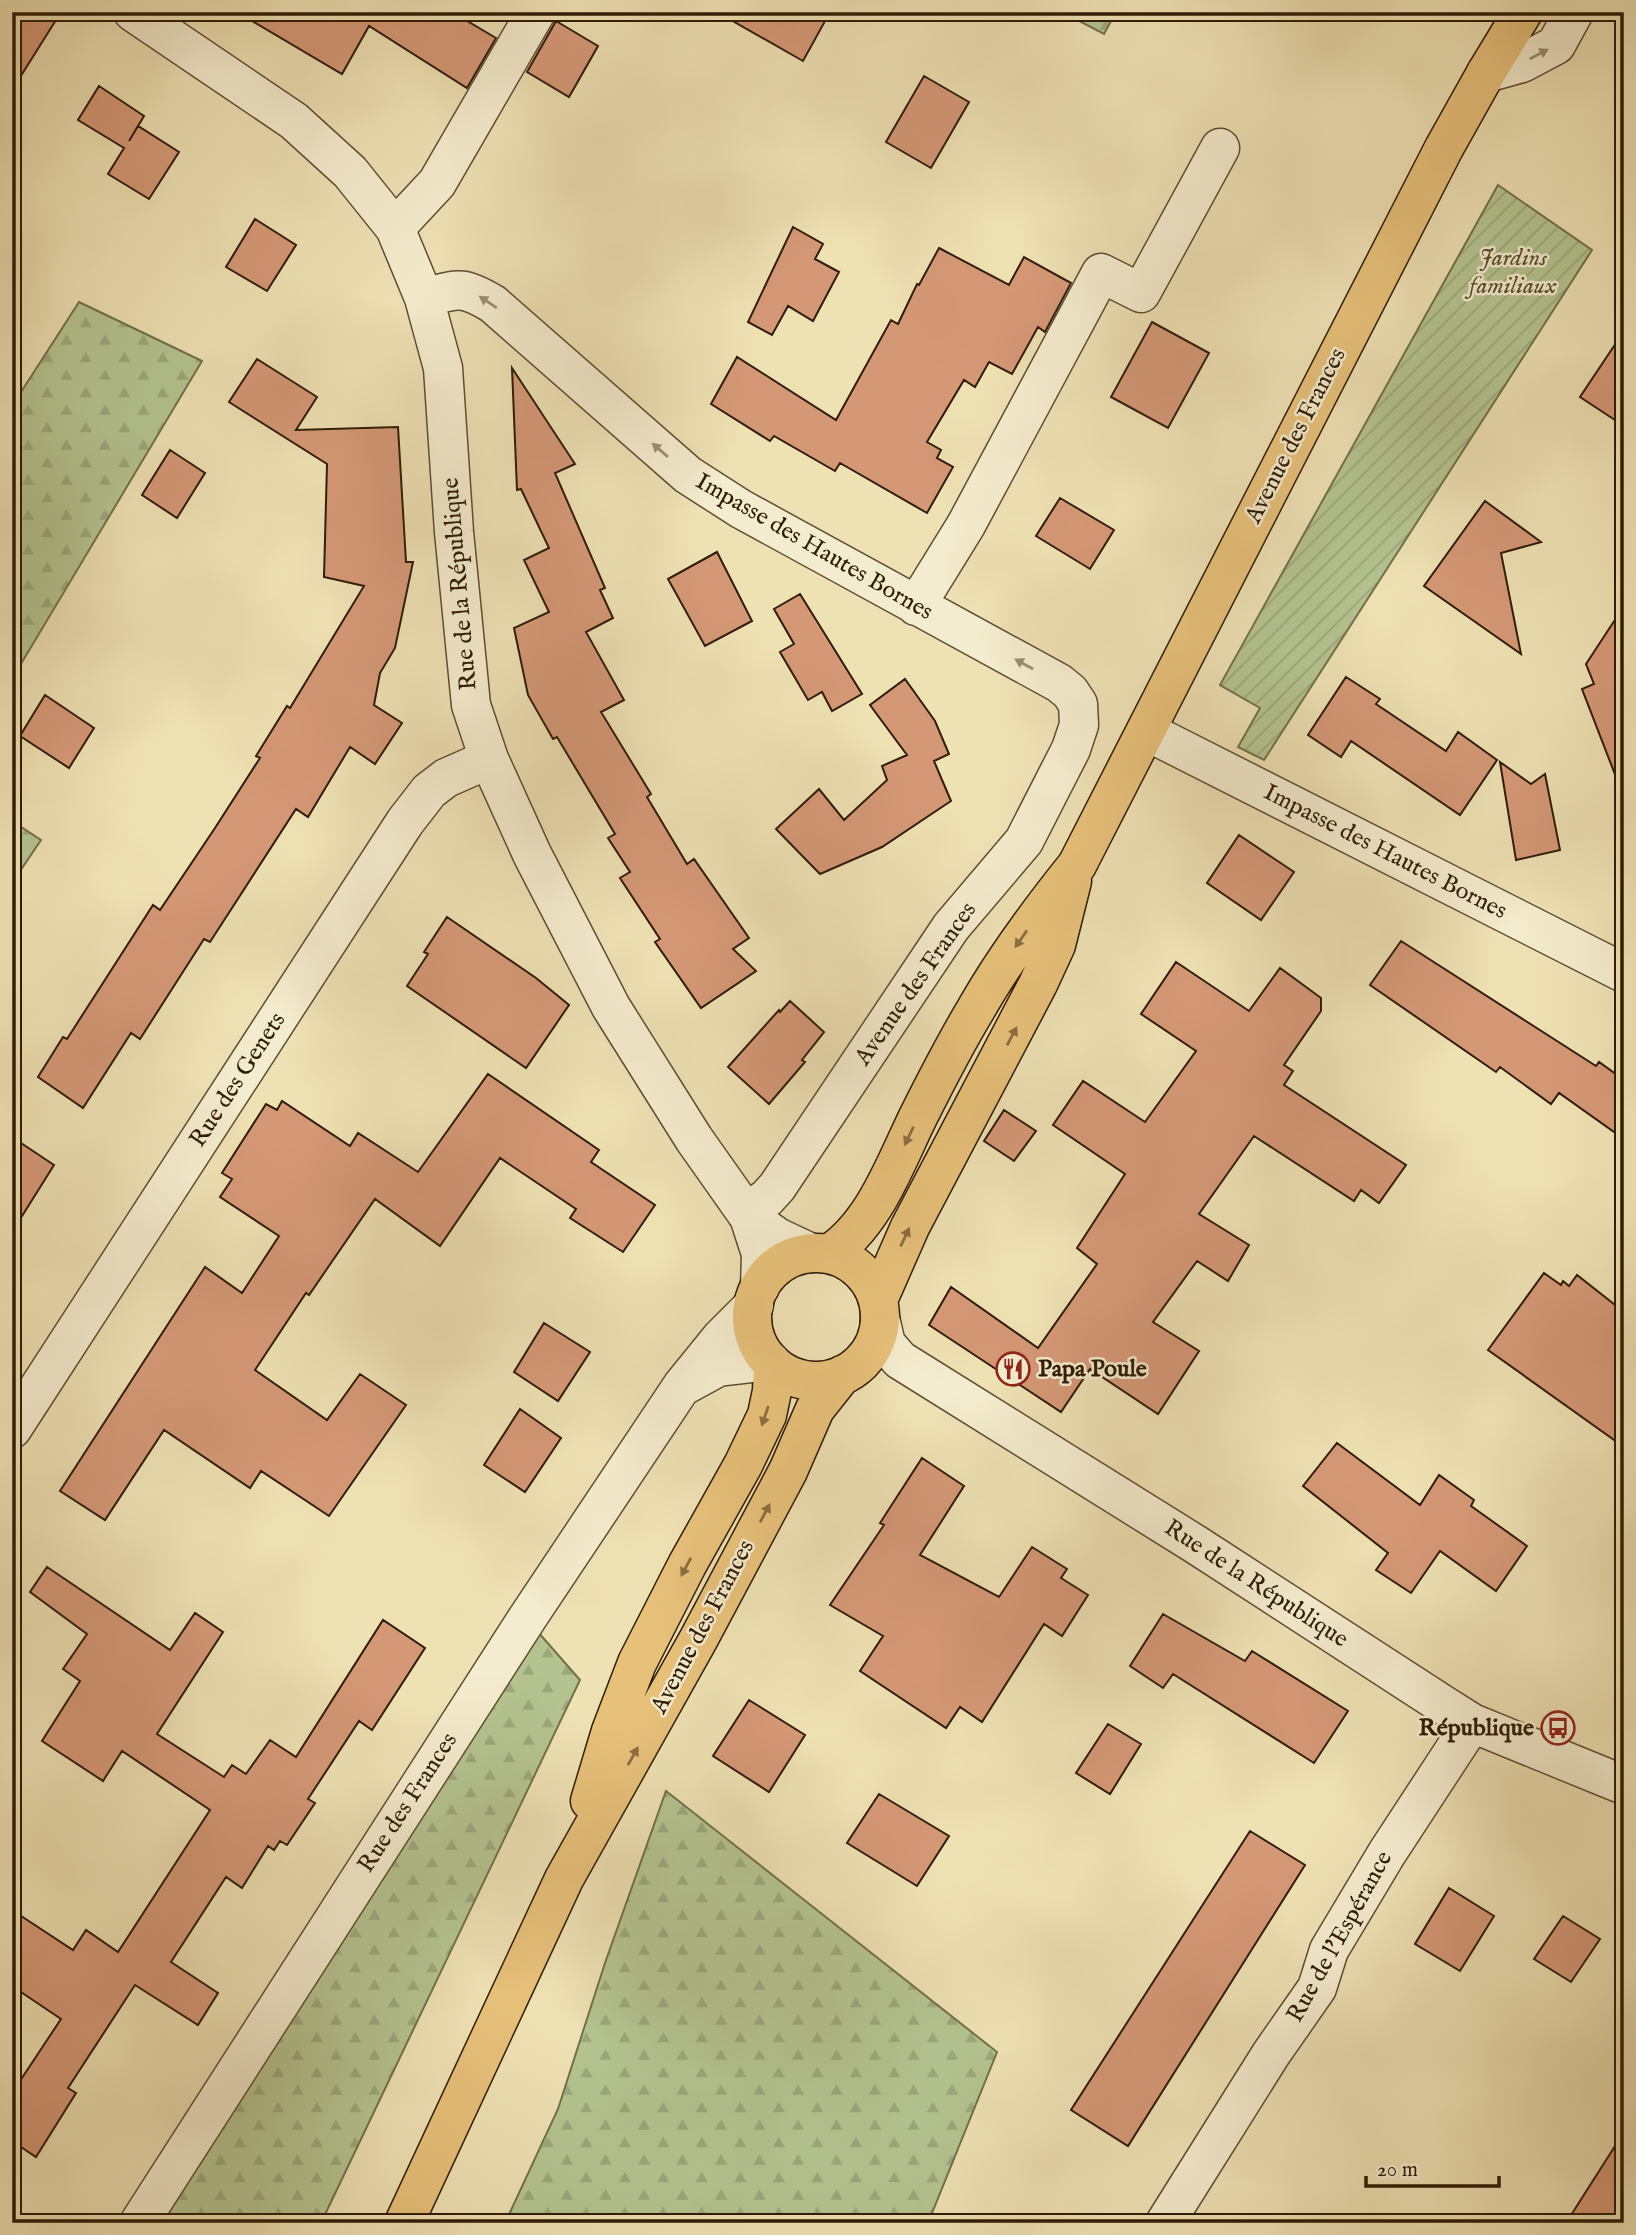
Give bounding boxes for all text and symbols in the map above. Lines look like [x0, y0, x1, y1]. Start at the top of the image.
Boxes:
one-way arrow [1529, 48, 1549, 60]
park label: Jardins familiaux [1465, 243, 1557, 302]
one-way arrow [478, 295, 498, 308]
street label: Avenue des Frances [1238, 343, 1354, 530]
one-way arrow [651, 443, 668, 458]
street label: Impasse des Hautes Bornes [690, 466, 938, 628]
street label: Rue de la République [435, 476, 485, 692]
one-way arrow [1014, 659, 1034, 670]
street label: Impasse des Hautes Bornes [1258, 777, 1512, 927]
street label: Avenue des Frances [847, 896, 984, 1073]
one-way arrow [1014, 930, 1028, 948]
street label: Rue des Genets [183, 1007, 293, 1153]
one-way arrow [1005, 1026, 1017, 1046]
one-way arrow [903, 1126, 914, 1146]
one-way arrow [899, 1227, 911, 1247]
restaurant icon: Papa Poule [994, 1350, 1032, 1388]
place label: Papa Poule [1038, 1354, 1147, 1385]
one-way arrow [760, 1406, 770, 1427]
one-way arrow [759, 1503, 771, 1523]
street label: Rue de la République [1158, 1513, 1354, 1655]
street label: Avenue des Frances [644, 1535, 762, 1720]
one-way arrow [680, 1558, 692, 1577]
bus stop icon: République [1539, 1709, 1577, 1747]
place label: République [1419, 1713, 1534, 1744]
street label: Rue des Frances [351, 1727, 465, 1879]
one-way arrow [627, 1746, 639, 1765]
street label: Rue de l'Espérance [1280, 1846, 1400, 2028]
scale bar [1366, 2144, 1500, 2188]
text: 20 m [1377, 2157, 1418, 2184]

